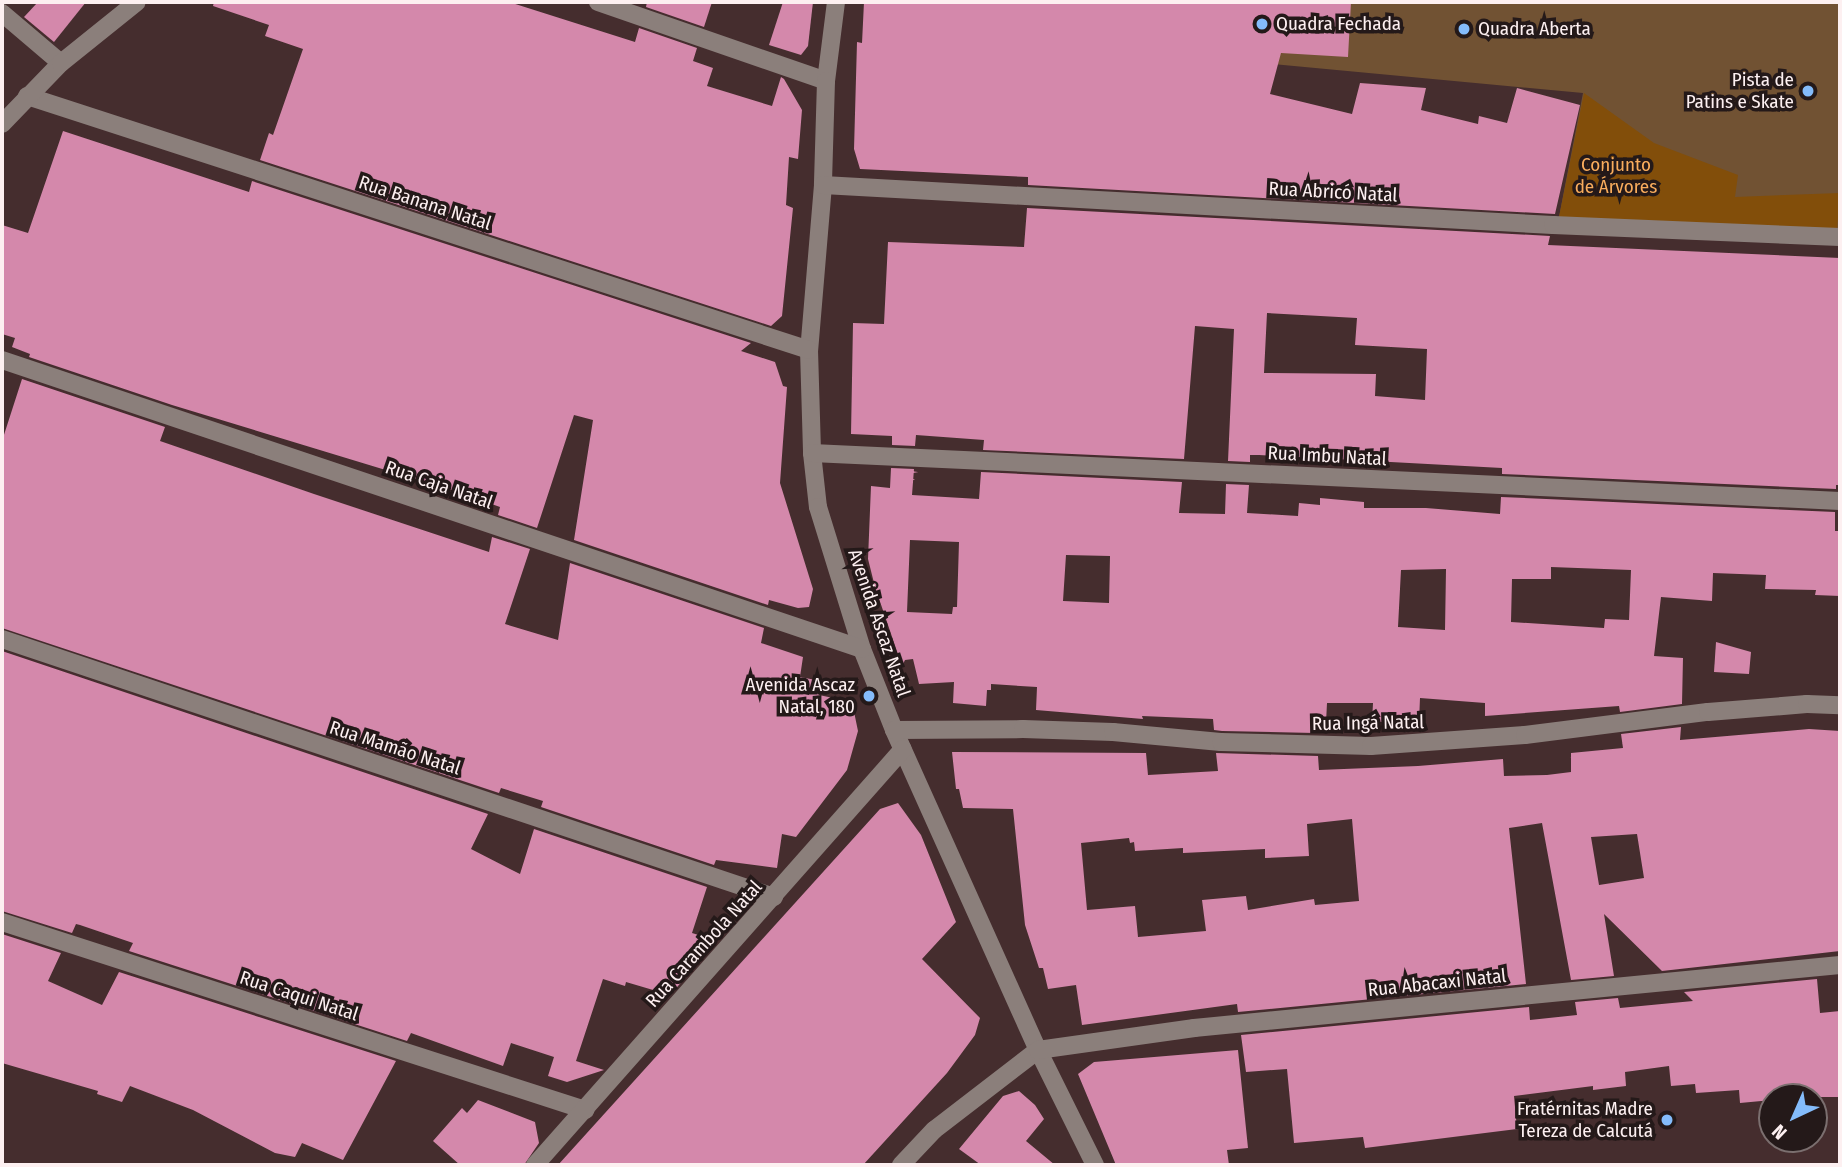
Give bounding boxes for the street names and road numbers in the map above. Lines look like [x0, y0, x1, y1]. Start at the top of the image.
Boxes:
street label: Rua Banana Natal [356, 171, 494, 235]
street label: Rua Abricó Natal [1268, 177, 1398, 207]
street label: Rua Imbu Natal [1267, 441, 1387, 471]
street label: Rua Caja Natal [382, 456, 496, 514]
street label: Avenida Ascaz Natal [843, 546, 915, 700]
street label: Rua Ingá Natal [1312, 711, 1424, 735]
street label: Rua Mamão Natal [327, 716, 463, 780]
street label: Rua Carambola Natal [641, 876, 767, 1012]
street label: Rua Abacaxi Natal [1367, 964, 1507, 1002]
street label: Rua Caqui Natal [237, 966, 361, 1026]

